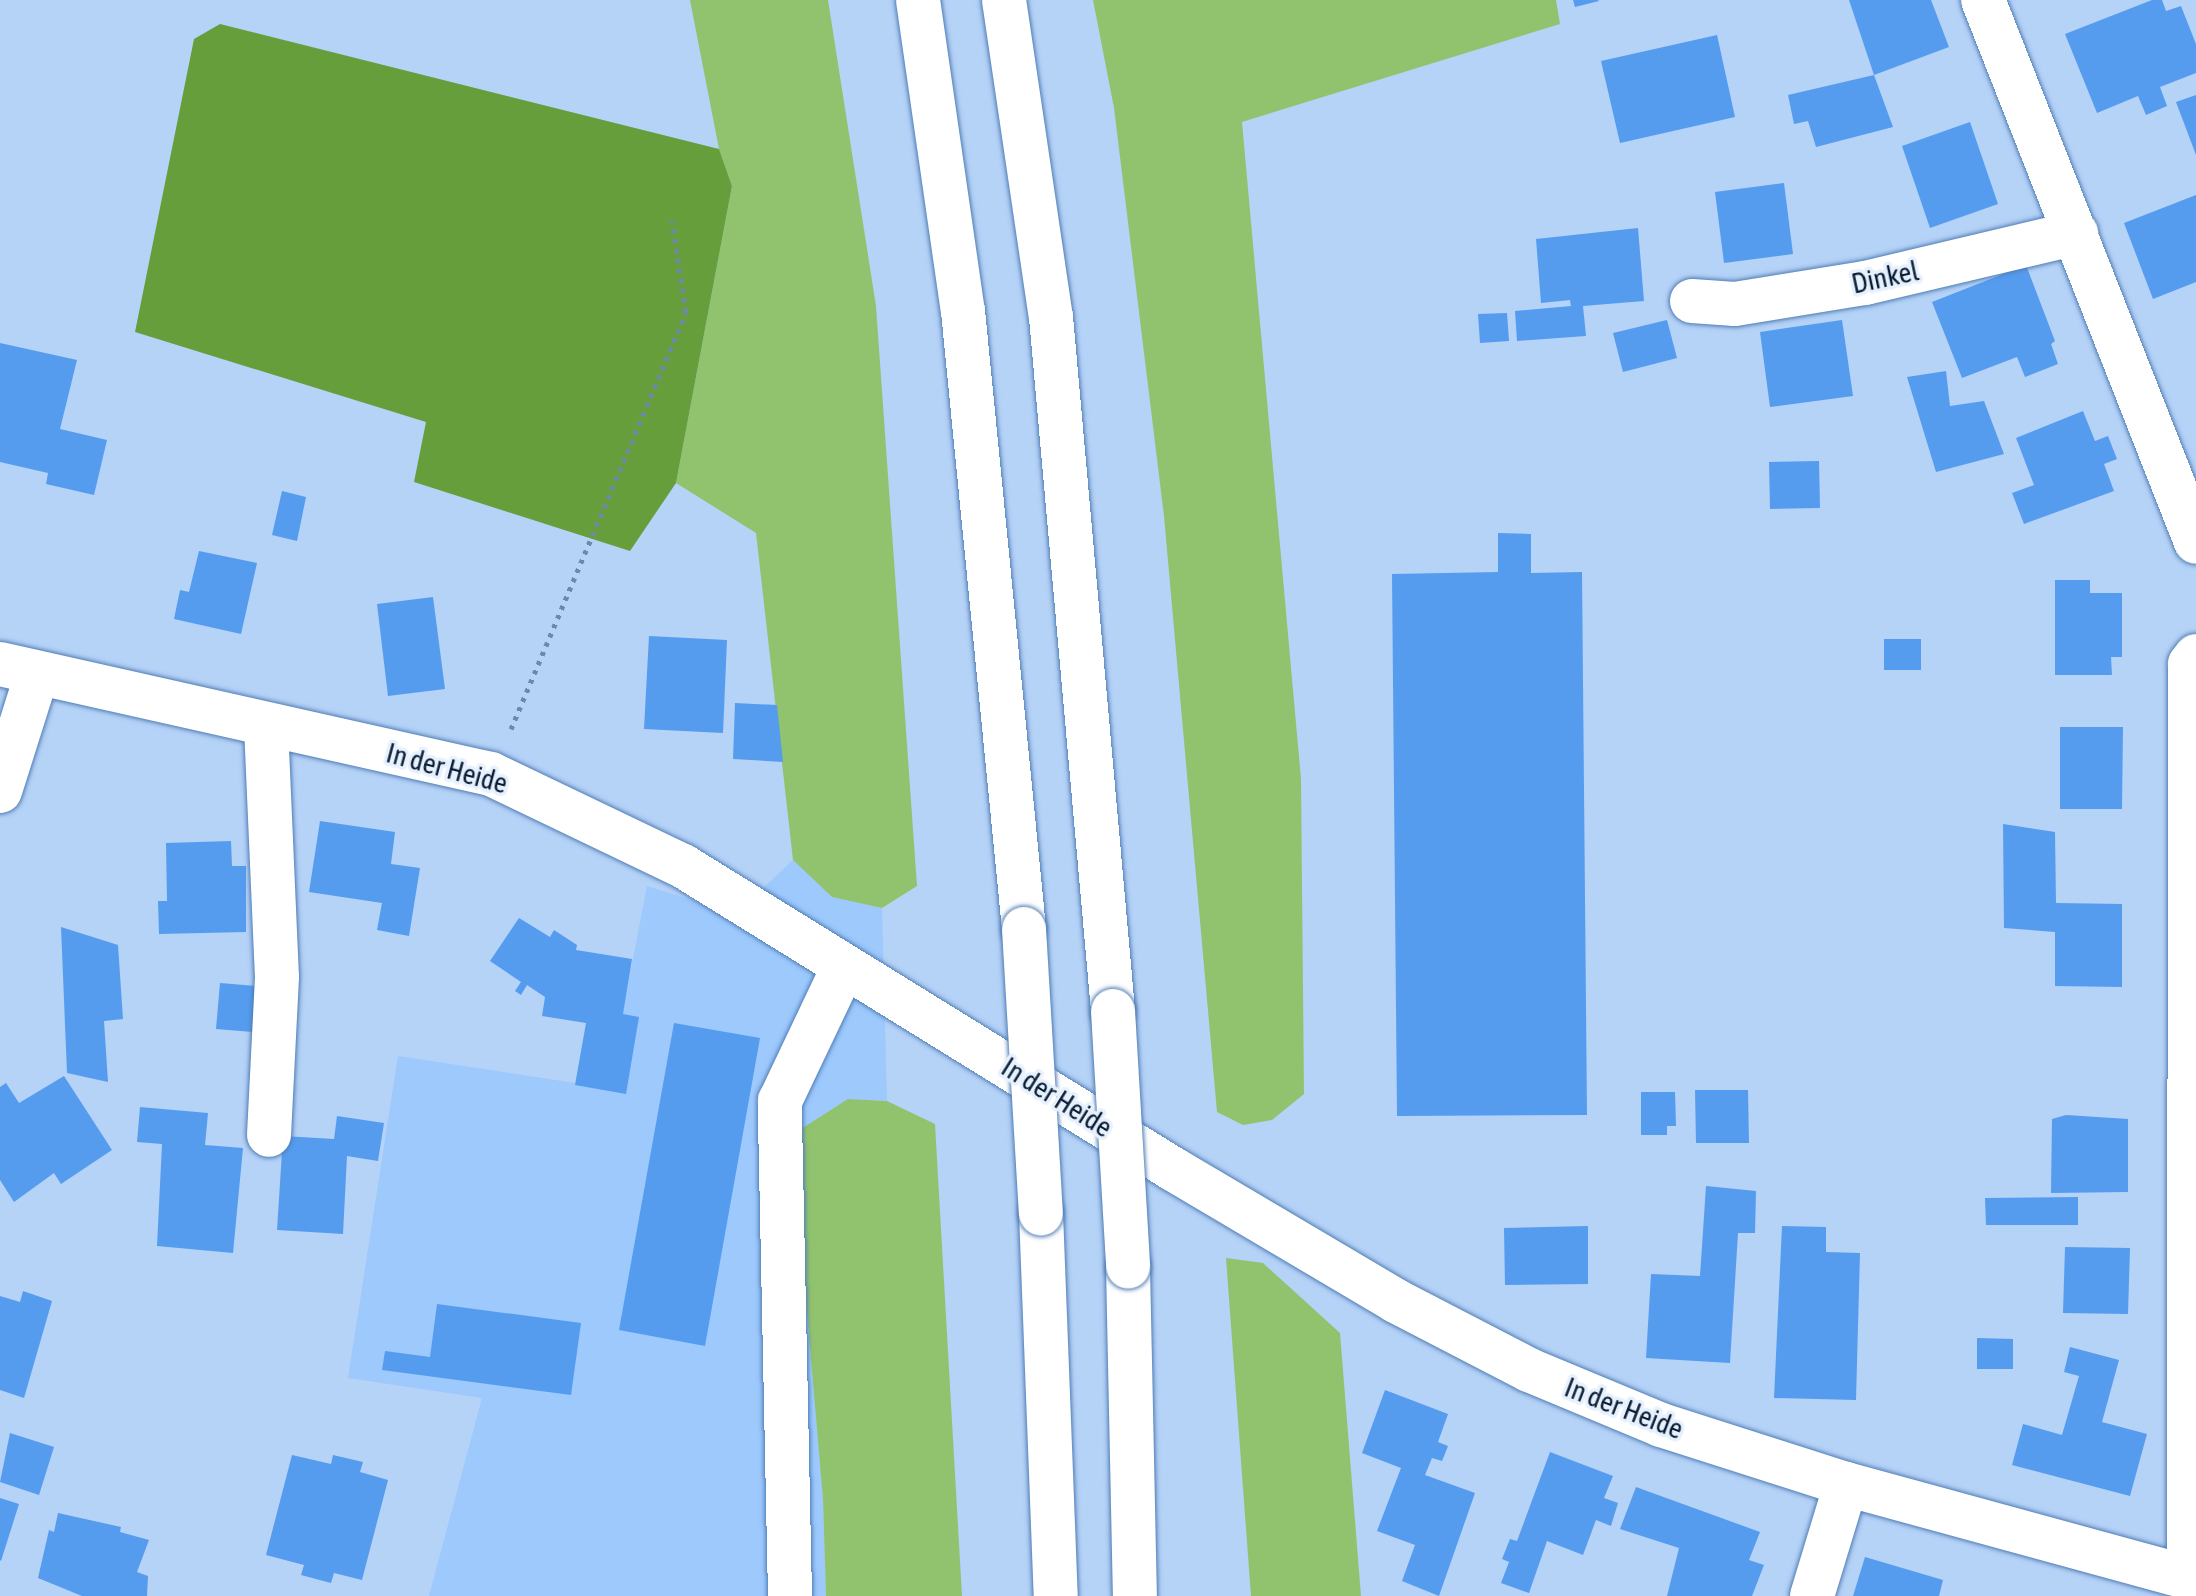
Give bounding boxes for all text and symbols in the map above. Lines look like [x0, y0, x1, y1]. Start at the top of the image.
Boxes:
street label: Dinkel [1848, 254, 1922, 300]
street label: In der Heide [383, 736, 511, 800]
street label: In der Heide [996, 1050, 1118, 1144]
street label: In der Heide [1560, 1370, 1688, 1446]

